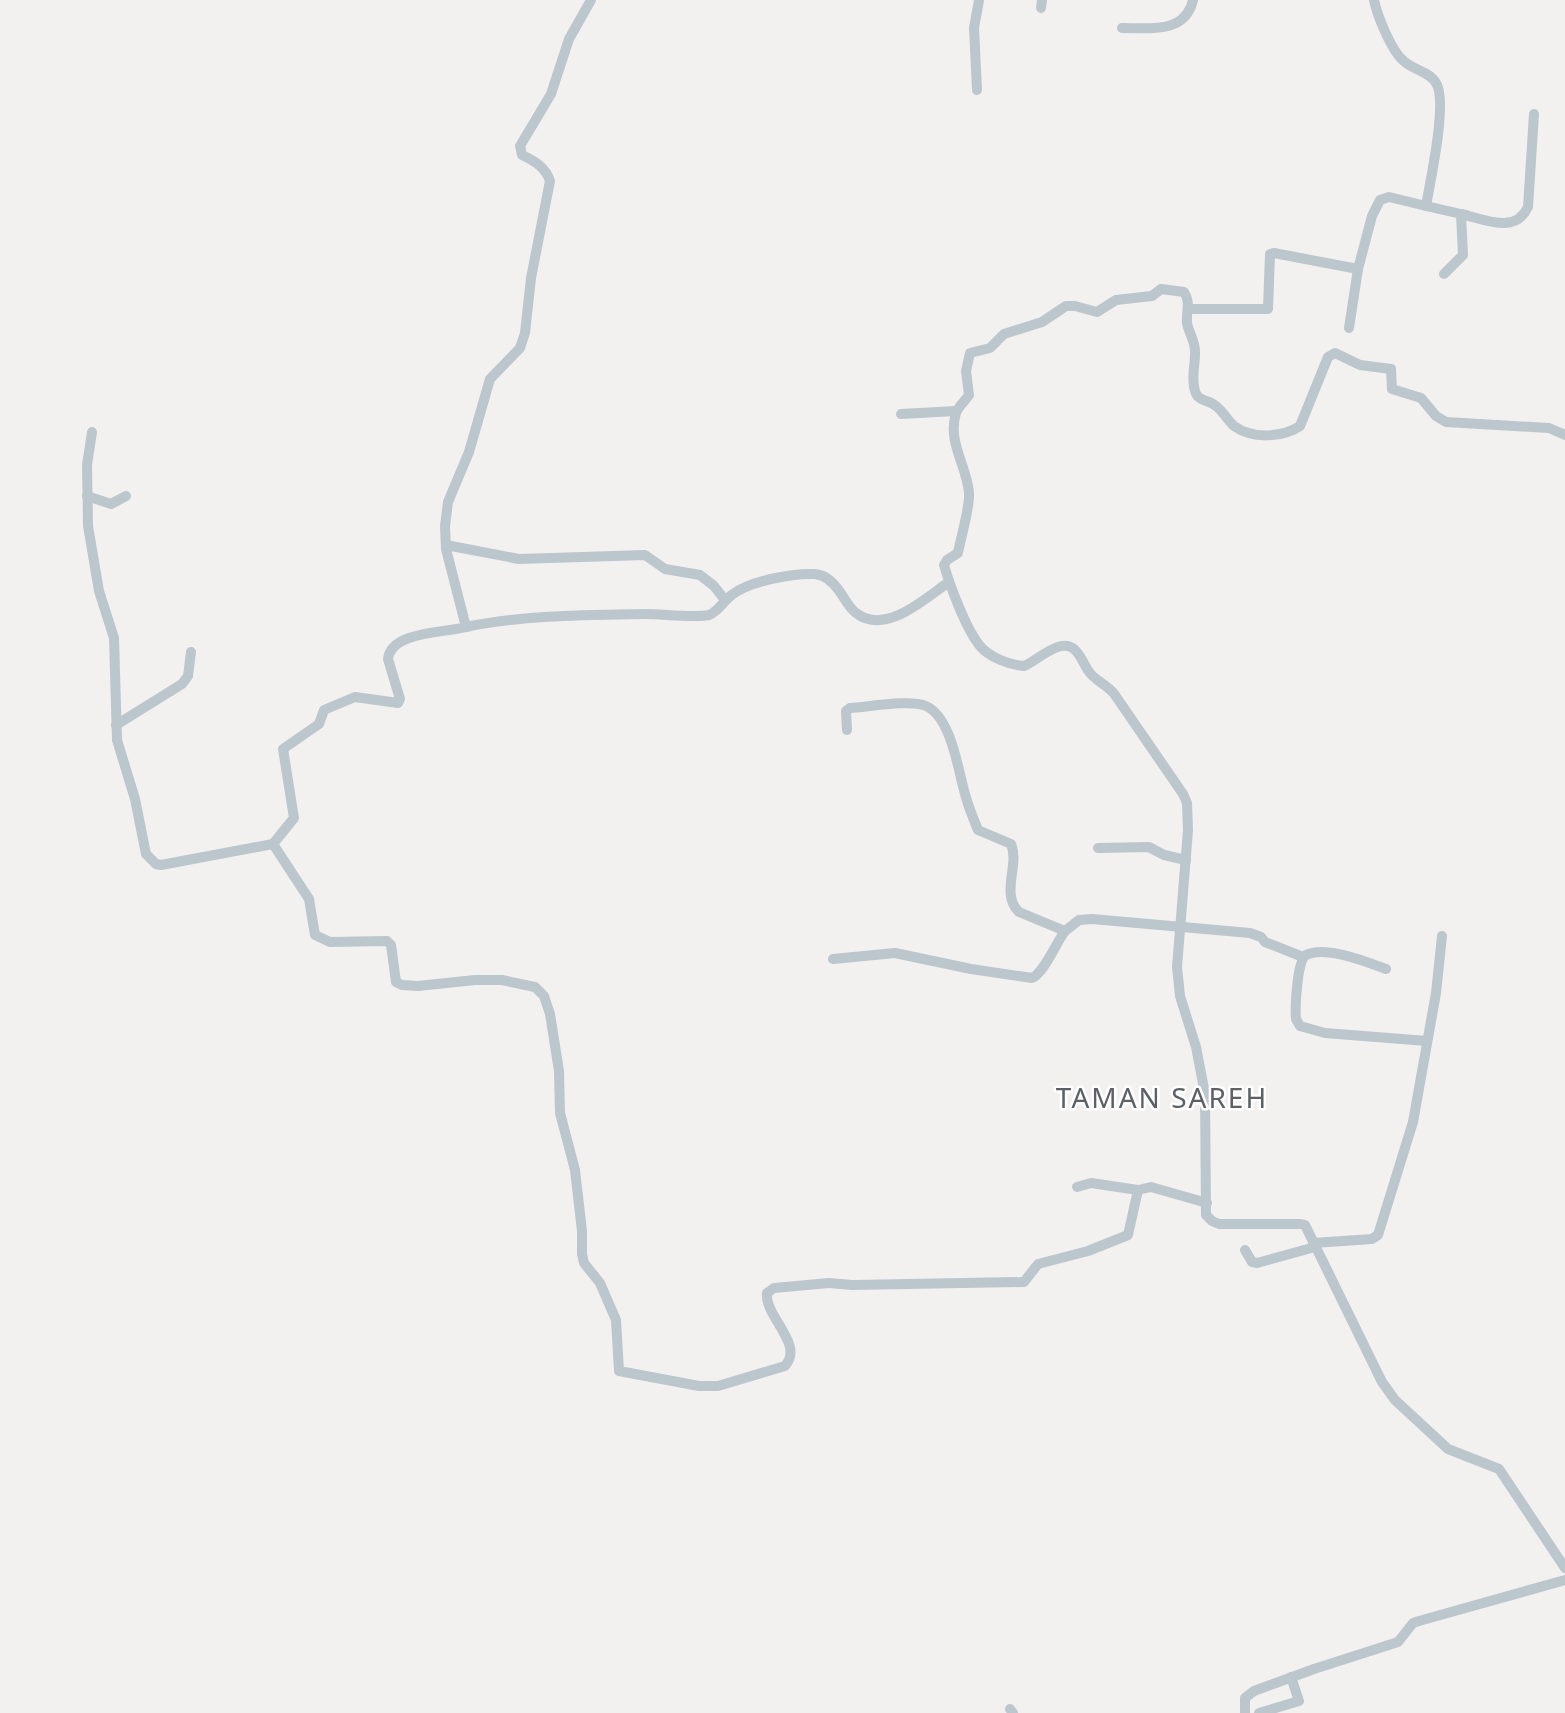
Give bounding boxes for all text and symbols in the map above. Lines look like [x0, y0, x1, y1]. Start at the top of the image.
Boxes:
district label: TAMAN SAREH [1056, 1078, 1268, 1116]

